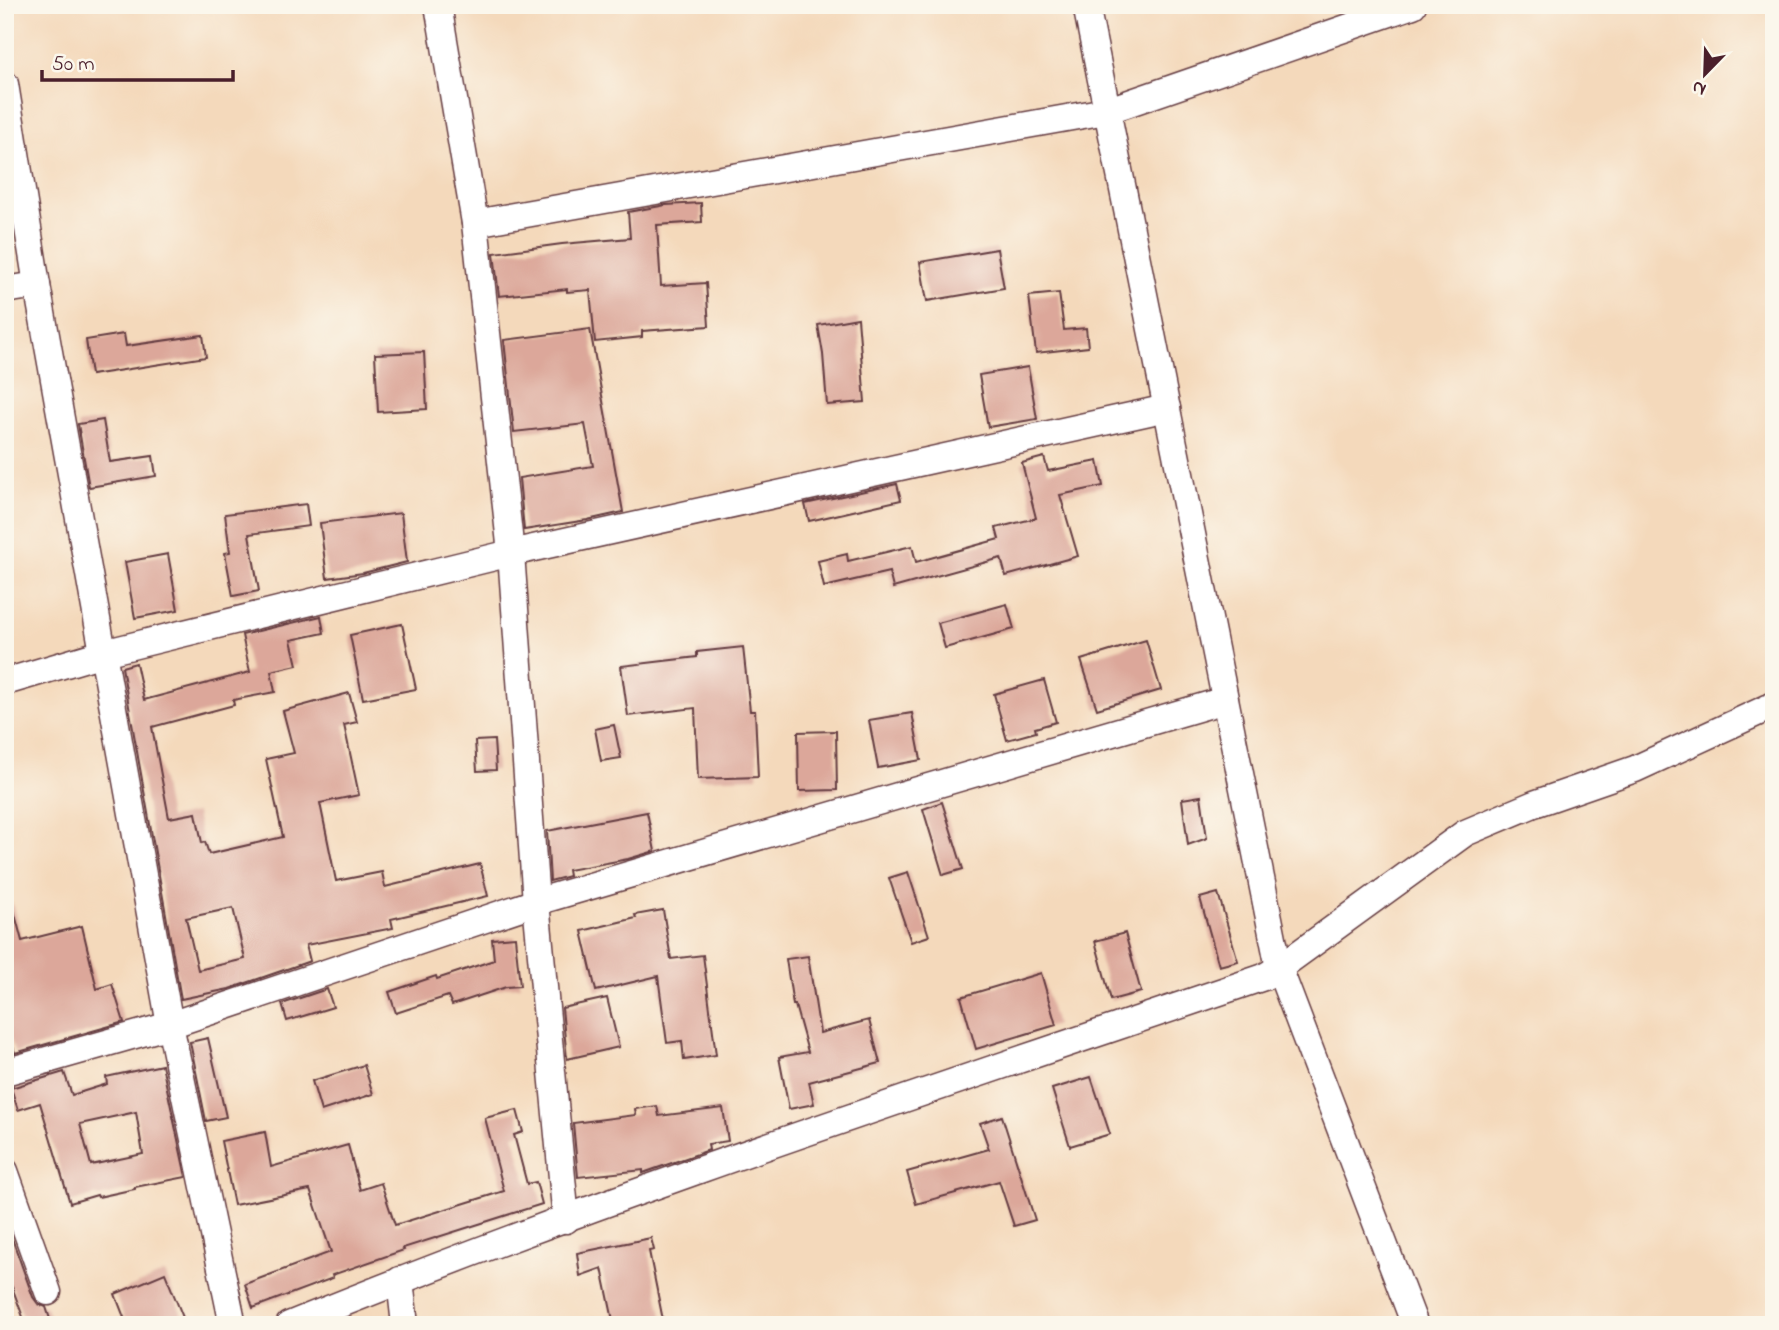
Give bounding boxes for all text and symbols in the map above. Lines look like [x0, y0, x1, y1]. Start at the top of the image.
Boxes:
scale bar [42, 38, 233, 82]
north arrow [1670, 38, 1740, 108]
text: 50 m [52, 50, 95, 80]
text: N [1688, 72, 1711, 102]

